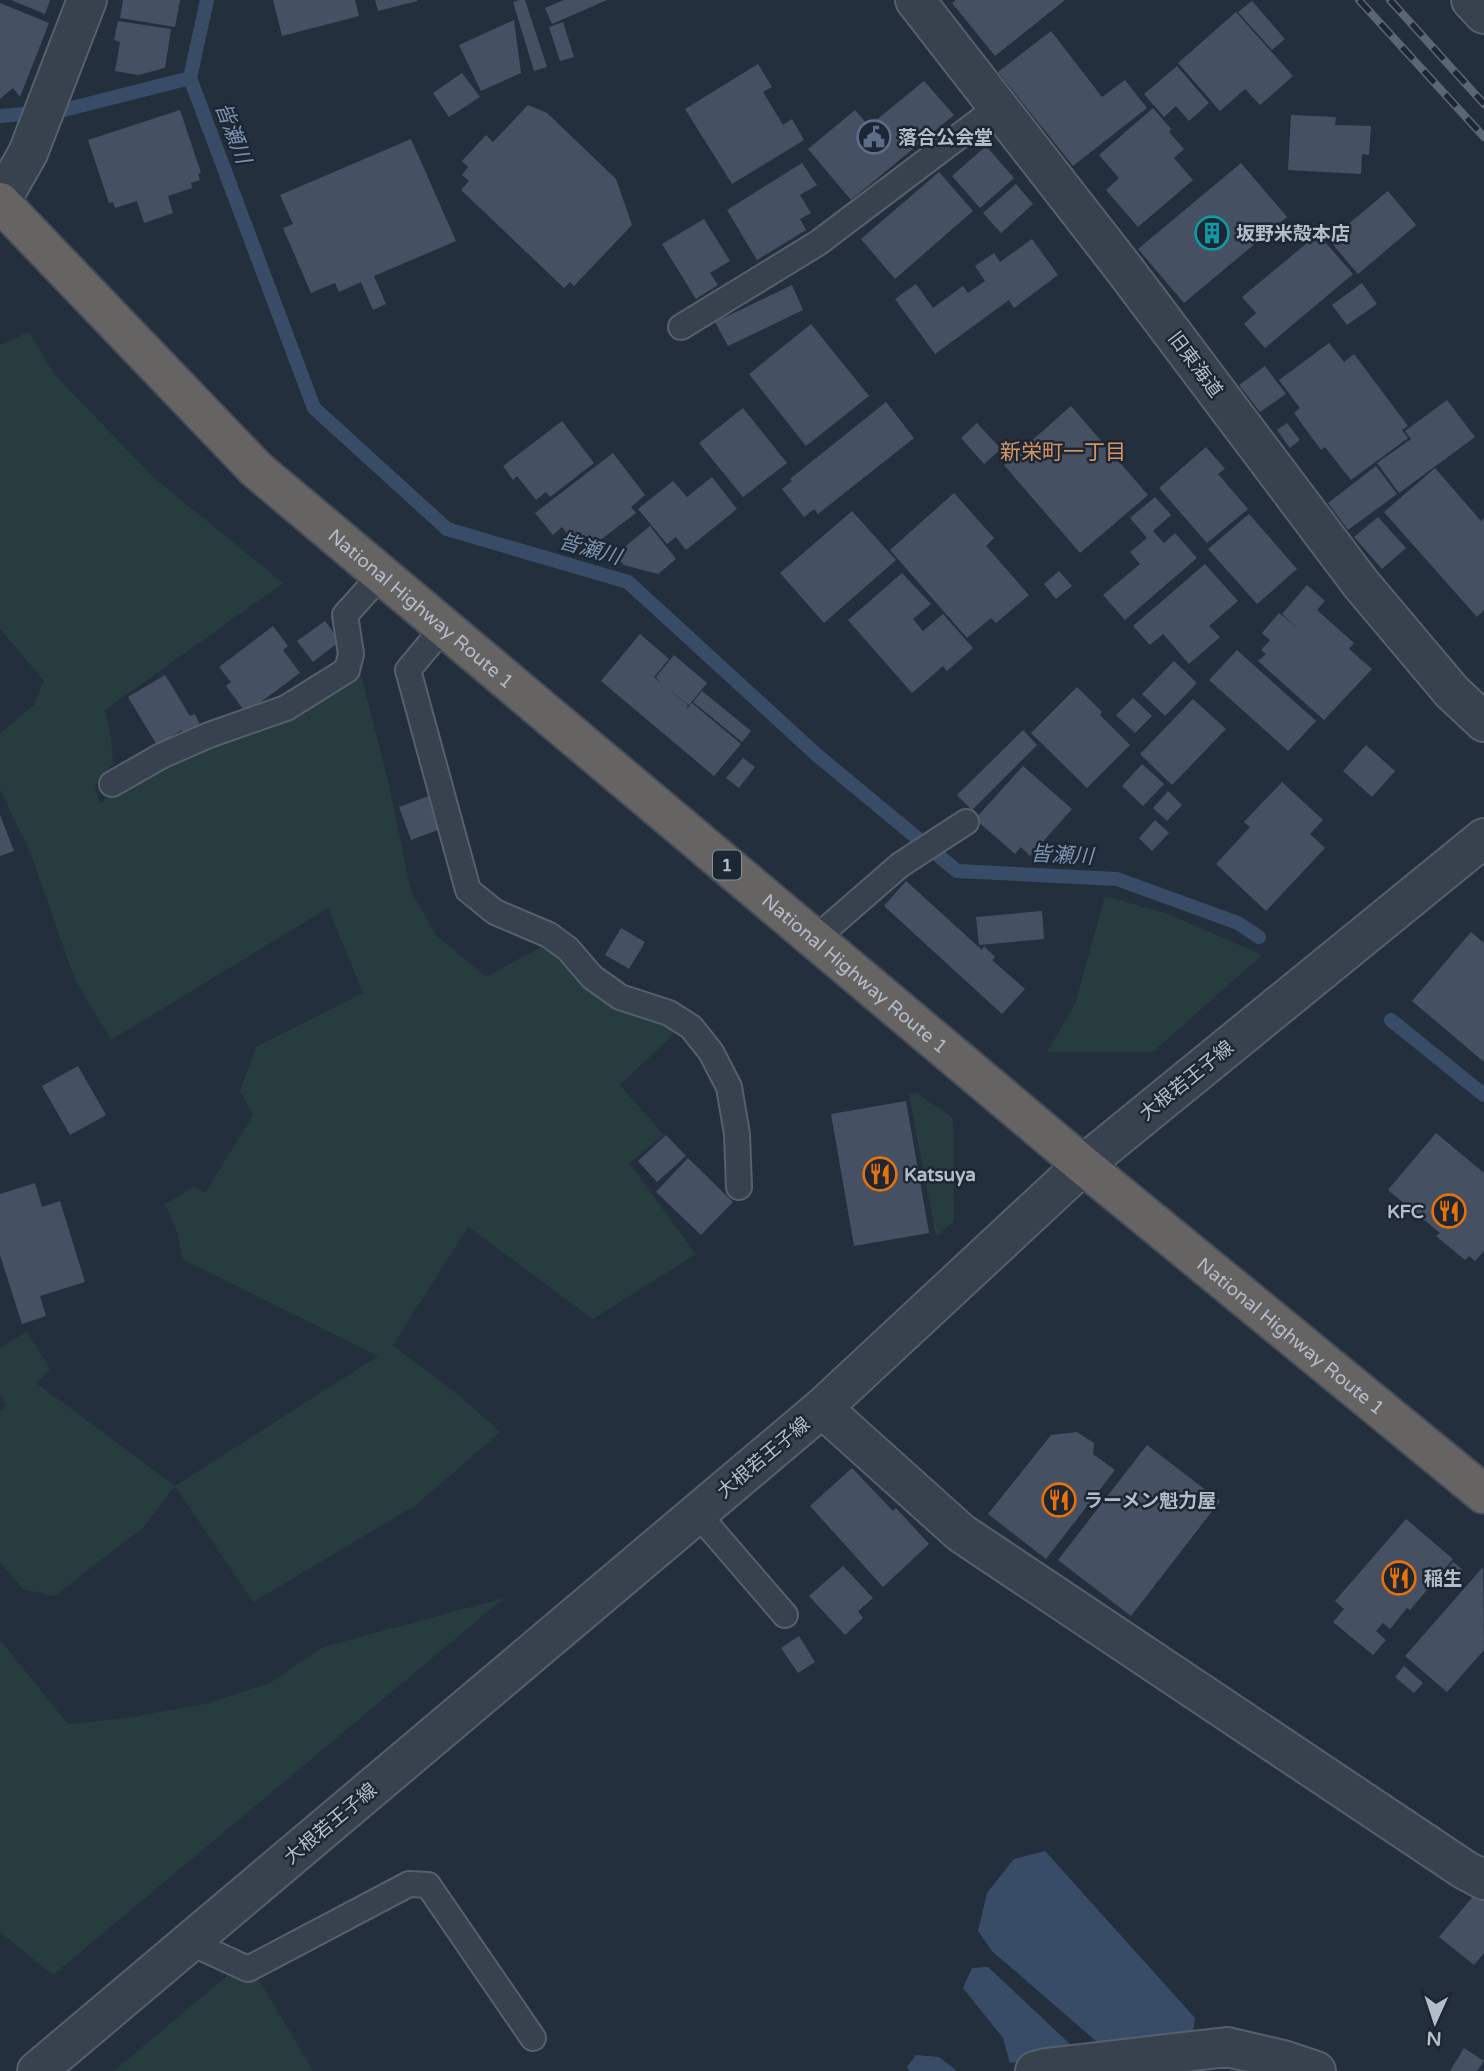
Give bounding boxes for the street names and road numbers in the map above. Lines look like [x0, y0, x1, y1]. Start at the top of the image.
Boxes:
street label: 旧東海道 [1164, 328, 1227, 402]
street label: National Highway Route 1 [323, 525, 518, 693]
road number: 1 [713, 850, 741, 880]
street label: National Highway Route 1 [757, 890, 952, 1058]
street label: 大根若王子線 [1135, 1036, 1238, 1125]
street label: National Highway Route 1 [1192, 1253, 1389, 1420]
street label: 大根若王子線 [713, 1413, 814, 1503]
street label: 大根若王子線 [280, 1779, 381, 1869]

